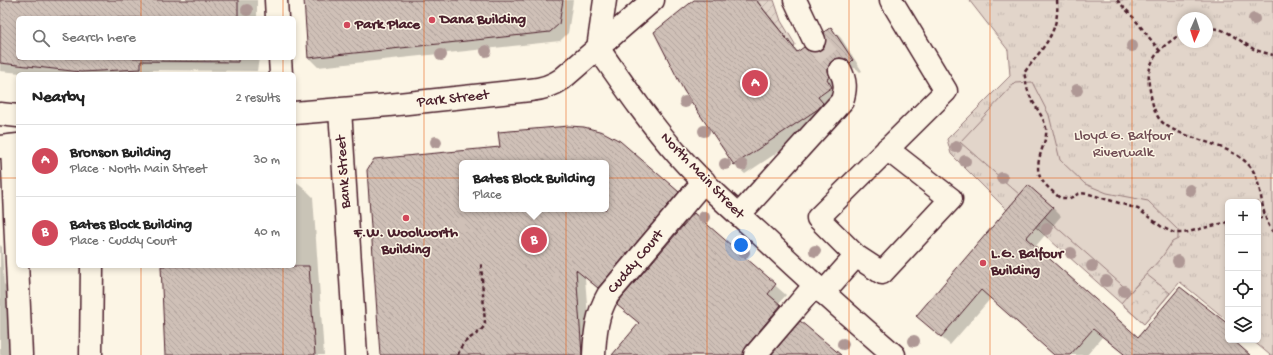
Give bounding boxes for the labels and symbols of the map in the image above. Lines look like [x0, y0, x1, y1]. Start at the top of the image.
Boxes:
place label: Dana Building [438, 11, 527, 29]
north arrow [1177, 12, 1213, 48]
marker: Dana Building [427, 15, 437, 25]
place label: Park Place [354, 16, 421, 34]
marker: Park Place [342, 20, 352, 30]
pin: A [742, 68, 768, 98]
street label: Park Street [415, 86, 492, 112]
park label: Lloyd G. Balfour Riverwalk [1074, 127, 1174, 162]
street label: North Main Street [656, 129, 749, 224]
street label: Bank Street [332, 133, 356, 210]
marker: F.W. Woolworth Building [401, 213, 411, 223]
place label: F.W. Woolworth Building [353, 224, 458, 259]
pin: B [521, 225, 547, 255]
street label: Cuddy Court [604, 225, 669, 298]
your location [731, 235, 751, 255]
place label: L.G. Balfour Building [990, 245, 1065, 280]
marker: L.G. Balfour Building [978, 258, 988, 268]

